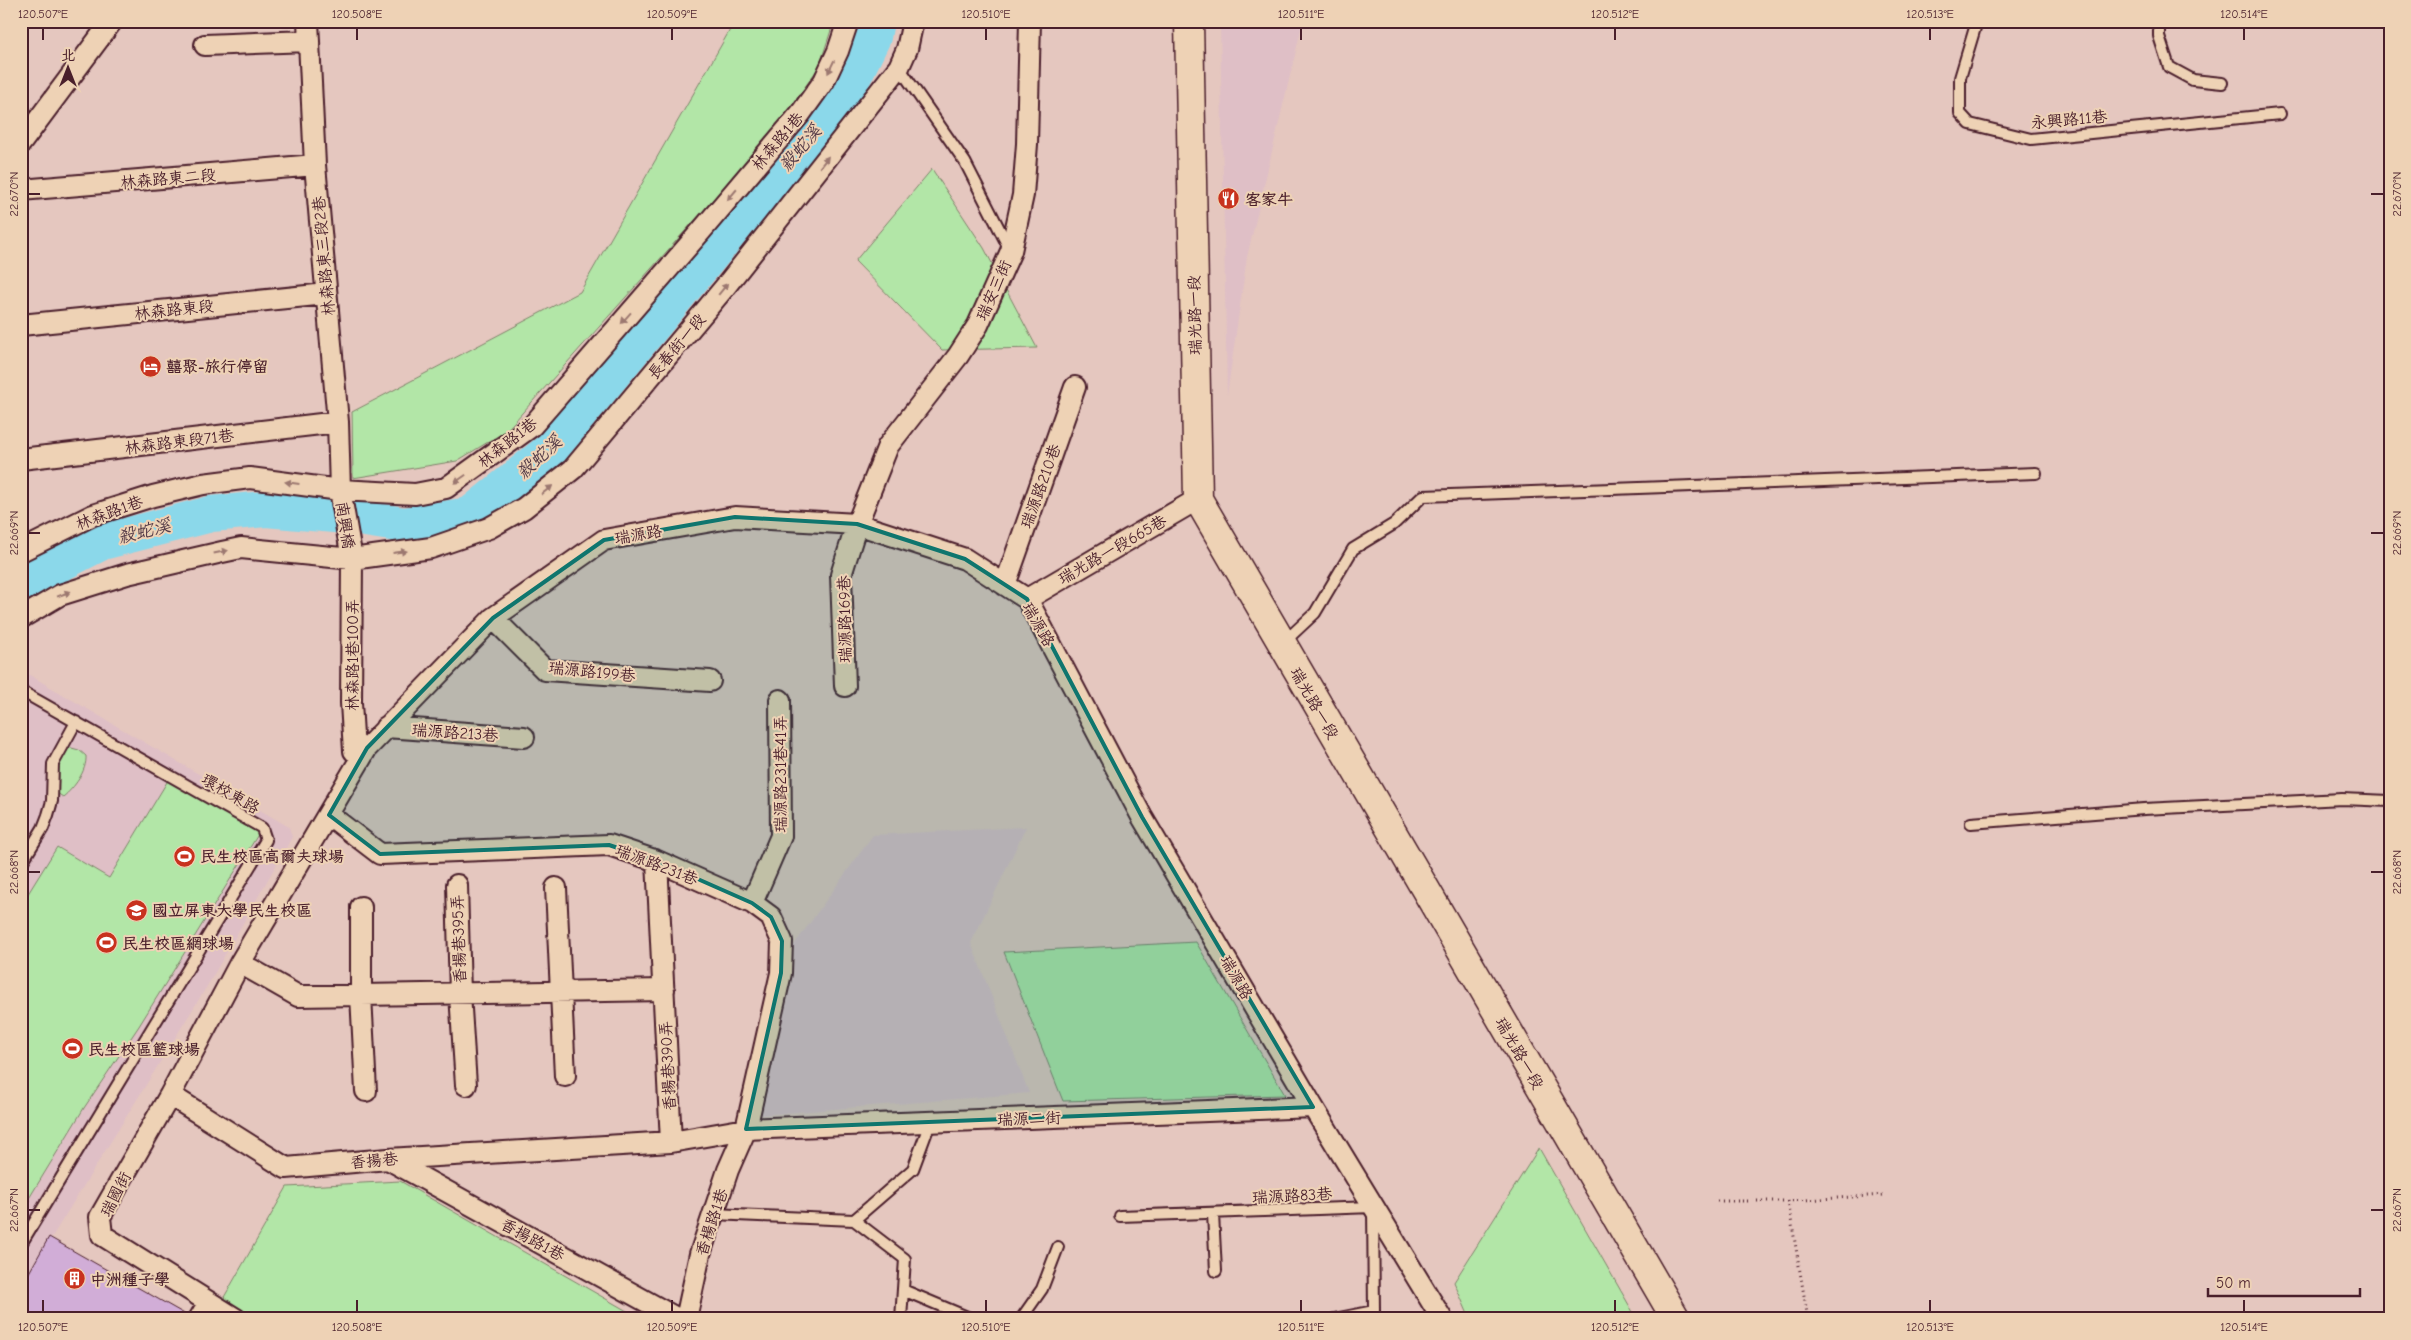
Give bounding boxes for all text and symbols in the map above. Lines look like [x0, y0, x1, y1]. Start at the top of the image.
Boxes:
text: 120.507°E [18, 7, 68, 21]
text: 120.508°E [332, 7, 382, 21]
text: 120.509°E [647, 7, 697, 21]
text: 120.510°E [962, 7, 1010, 21]
text: 120.511°E [1278, 7, 1324, 21]
text: 120.512°E [1591, 7, 1639, 21]
text: 120.513°E [1906, 7, 1954, 21]
text: 120.514°E [2220, 7, 2268, 21]
north arrow [42, 42, 92, 92]
text: 北 [61, 47, 75, 64]
one-way arrow [827, 59, 835, 74]
street label: 永興路11巷 [2030, 108, 2108, 132]
street label: 林森路1巷 [748, 109, 807, 174]
water label: 殺蛇溪 [775, 120, 826, 176]
one-way arrow [819, 156, 830, 169]
street label: 林森路東二段 [119, 166, 217, 192]
text: 22.670°N [7, 172, 21, 216]
text: 22.670°N [2390, 172, 2404, 216]
restaurant icon: 客家牛 [1217, 187, 1241, 211]
one-way arrow [726, 188, 737, 201]
place label: 客家牛 [1245, 191, 1293, 209]
street label: 林森路東三段2巷 [310, 195, 338, 317]
street label: 瑞安三街 [973, 258, 1015, 323]
street label: 瑞光路一段 [1185, 275, 1205, 355]
one-way arrow [717, 283, 728, 295]
street label: 林森路東段 [133, 297, 215, 323]
street label: 長春街一段 [644, 310, 709, 383]
one-way arrow [620, 312, 632, 324]
hotel icon: 囍聚-旅行停留 [138, 354, 162, 378]
place label: 囍聚-旅行停留 [166, 358, 269, 376]
street label: 林森路1巷 [474, 414, 541, 472]
street label: 林森路東段71巷 [123, 426, 235, 458]
water label: 殺蛇溪 [512, 431, 567, 483]
street label: 瑞源路210巷 [1017, 442, 1065, 531]
one-way arrow [453, 474, 466, 484]
one-way arrow [284, 479, 300, 487]
one-way arrow [540, 484, 553, 495]
street label: 林森路1巷 [73, 492, 145, 533]
street label: 南興橋 [332, 500, 358, 550]
text: 22.669°N [7, 511, 21, 555]
text: 22.669°N [2390, 511, 2404, 555]
street label: 瑞光路一段665巷 [1055, 512, 1170, 588]
water label: 殺蛇溪 [115, 515, 174, 548]
street label: 瑞源路 [613, 522, 663, 548]
one-way arrow [213, 548, 228, 556]
one-way arrow [392, 548, 408, 556]
street label: 瑞源路169巷 [835, 575, 855, 663]
one-way arrow [57, 590, 71, 598]
street label: 林森路1巷100弄 [344, 599, 362, 711]
street label: 瑞源路 [1018, 599, 1058, 650]
street label: 瑞源路199巷 [548, 658, 636, 686]
street label: 瑞光路一段 [1286, 664, 1342, 743]
street label: 瑞源路231巷41弄 [772, 716, 790, 832]
street label: 瑞源路213巷 [411, 721, 499, 745]
street label: 環校東路 [198, 770, 263, 818]
street label: 瑞源路231巷 [613, 841, 700, 889]
sports icon: 民生校區高爾夫球場 [172, 844, 196, 868]
place label: 民生校區高爾夫球場 [200, 848, 344, 866]
text: 22.668°N [7, 850, 21, 894]
text: 22.668°N [2390, 850, 2404, 894]
street label: 香揚巷395弄 [448, 894, 470, 984]
school or university icon: 國立屏東大學民生校區 [124, 898, 148, 922]
place label: 國立屏東大學民生校區 [152, 902, 312, 920]
sports icon: 民生校區網球場 [94, 931, 118, 955]
place label: 民生校區網球場 [122, 935, 234, 953]
street label: 瑞源路 [1216, 952, 1256, 1003]
street label: 瑞光路一段 [1491, 1014, 1547, 1093]
street label: 香揚巷390弄 [657, 1020, 679, 1112]
sports icon: 民生校區籃球場 [60, 1037, 84, 1061]
place label: 民生校區籃球場 [88, 1041, 200, 1059]
street label: 瑞源二街 [997, 1109, 1061, 1129]
street label: 香揚巷 [349, 1150, 399, 1172]
street label: 瑞國街 [97, 1169, 135, 1220]
street label: 瑞源路83巷 [1251, 1185, 1333, 1207]
street label: 香楊路1巷 [693, 1186, 731, 1259]
text: 22.667°N [7, 1188, 21, 1232]
text: 22.667°N [2390, 1188, 2404, 1232]
street label: 香揚路1巷 [497, 1215, 568, 1265]
scale bar [2208, 1265, 2361, 1297]
building icon: 中洲種子學 [62, 1267, 86, 1291]
place label: 中洲種子學 [90, 1271, 170, 1289]
text: 50 m [2216, 1274, 2251, 1292]
text: 120.507°E [18, 1320, 68, 1334]
text: 120.508°E [332, 1320, 382, 1334]
text: 120.509°E [647, 1320, 697, 1334]
text: 120.510°E [962, 1320, 1010, 1334]
text: 120.511°E [1278, 1320, 1324, 1334]
text: 120.512°E [1591, 1320, 1639, 1334]
text: 120.513°E [1906, 1320, 1954, 1334]
text: 120.514°E [2220, 1320, 2268, 1334]

